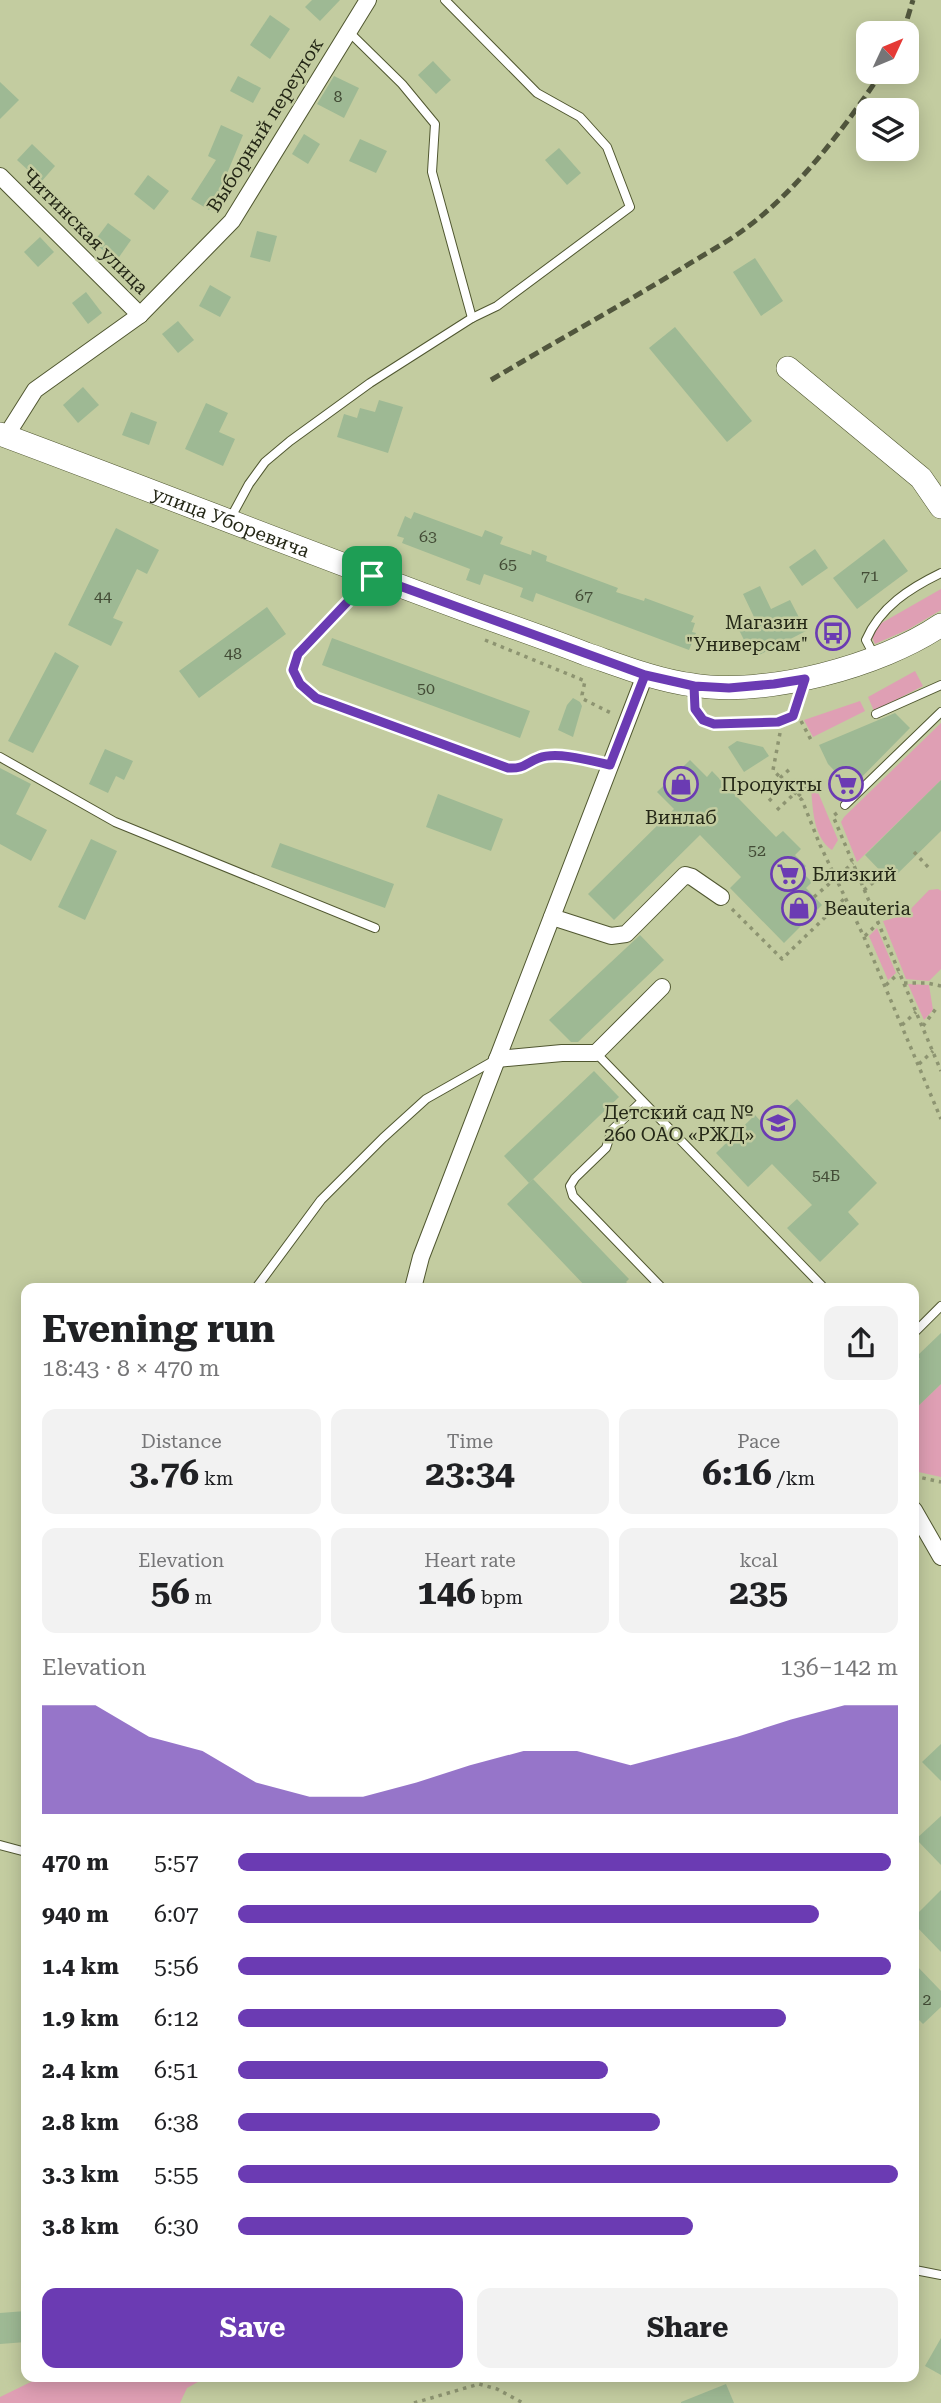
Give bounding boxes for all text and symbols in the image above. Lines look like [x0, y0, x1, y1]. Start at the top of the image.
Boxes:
north arrow [856, 21, 919, 84]
map controls [856, 21, 919, 161]
street label: Выборный переулок [202, 34, 328, 216]
house number: 8 [334, 87, 343, 106]
button: layers [856, 98, 919, 161]
street label: Читинская улица [17, 163, 154, 300]
street label: улица Уборевича [149, 481, 314, 562]
house number: 63 [419, 527, 437, 546]
pin [342, 546, 402, 606]
house number: 65 [499, 555, 517, 574]
icon: arrive [353, 557, 391, 595]
house number: 71 [861, 566, 879, 585]
house number: 67 [575, 586, 593, 605]
house number: 44 [94, 587, 112, 606]
place label: Магазин "Универсам" [686, 611, 808, 656]
bus stop icon: Магазин "Универсам" [814, 614, 852, 652]
house number: 48 [224, 644, 242, 663]
house number: 50 [417, 679, 435, 698]
shop icon: Винлаб [662, 765, 700, 803]
supermarket icon: Продукты [827, 765, 865, 803]
place label: Продукты [721, 773, 822, 796]
place label: Винлаб [645, 806, 717, 829]
house number: 52 [748, 841, 766, 860]
supermarket icon: Близкий [769, 855, 807, 893]
place label: Близкий [812, 863, 897, 886]
shop icon: Beauteria [780, 889, 818, 927]
place label: Beauteria [824, 897, 911, 920]
place label: Детский сад № 260 ОАО «РЖД» [603, 1101, 754, 1146]
school or university icon: Детский сад № 260 ОАО «РЖД» [759, 1104, 797, 1142]
house number: 54Б [812, 1166, 840, 1185]
button: share [824, 1306, 898, 1380]
text: Evening run [42, 1307, 275, 1351]
text: 18:43 · 8 × 470 m [42, 1355, 220, 1382]
text: Distance [141, 1430, 222, 1453]
text: Time [447, 1430, 493, 1453]
text: Pace [737, 1430, 780, 1453]
text: 3.76 [129, 1453, 199, 1494]
text: 23:34 [425, 1453, 515, 1494]
text: 6:16 [702, 1453, 772, 1494]
text: km [199, 1467, 233, 1490]
text: /km [772, 1467, 815, 1490]
text: Elevation [138, 1549, 224, 1572]
text: Heart rate [424, 1549, 516, 1572]
text: kcal [740, 1549, 778, 1572]
text: 56 [151, 1572, 190, 1613]
text: 146 [417, 1572, 476, 1613]
text: 235 [729, 1572, 788, 1613]
text: m [190, 1586, 212, 1609]
text: bpm [476, 1586, 523, 1609]
text: Elevation [42, 1654, 146, 1681]
text: 136–142 m [780, 1654, 898, 1681]
text: 470 m [42, 1849, 109, 1876]
text: 5:57 [154, 1849, 199, 1876]
text: 940 m [42, 1901, 109, 1928]
text: 6:07 [154, 1901, 199, 1928]
text: 1.4 km [42, 1953, 119, 1980]
text: 5:56 [154, 1953, 199, 1980]
house number: 2 [923, 1990, 932, 2009]
text: 1.9 km [42, 2005, 119, 2032]
text: 6:12 [154, 2005, 199, 2032]
text: 2.4 km [42, 2057, 119, 2084]
text: 6:51 [154, 2057, 199, 2084]
text: 2.8 km [42, 2109, 119, 2136]
text: 6:38 [154, 2109, 199, 2136]
text: 3.3 km [42, 2161, 119, 2188]
text: 5:55 [154, 2161, 199, 2188]
text: 3.8 km [42, 2213, 119, 2240]
text: 6:30 [154, 2213, 199, 2240]
button: Save [42, 2288, 463, 2368]
button: Share [477, 2288, 898, 2368]

